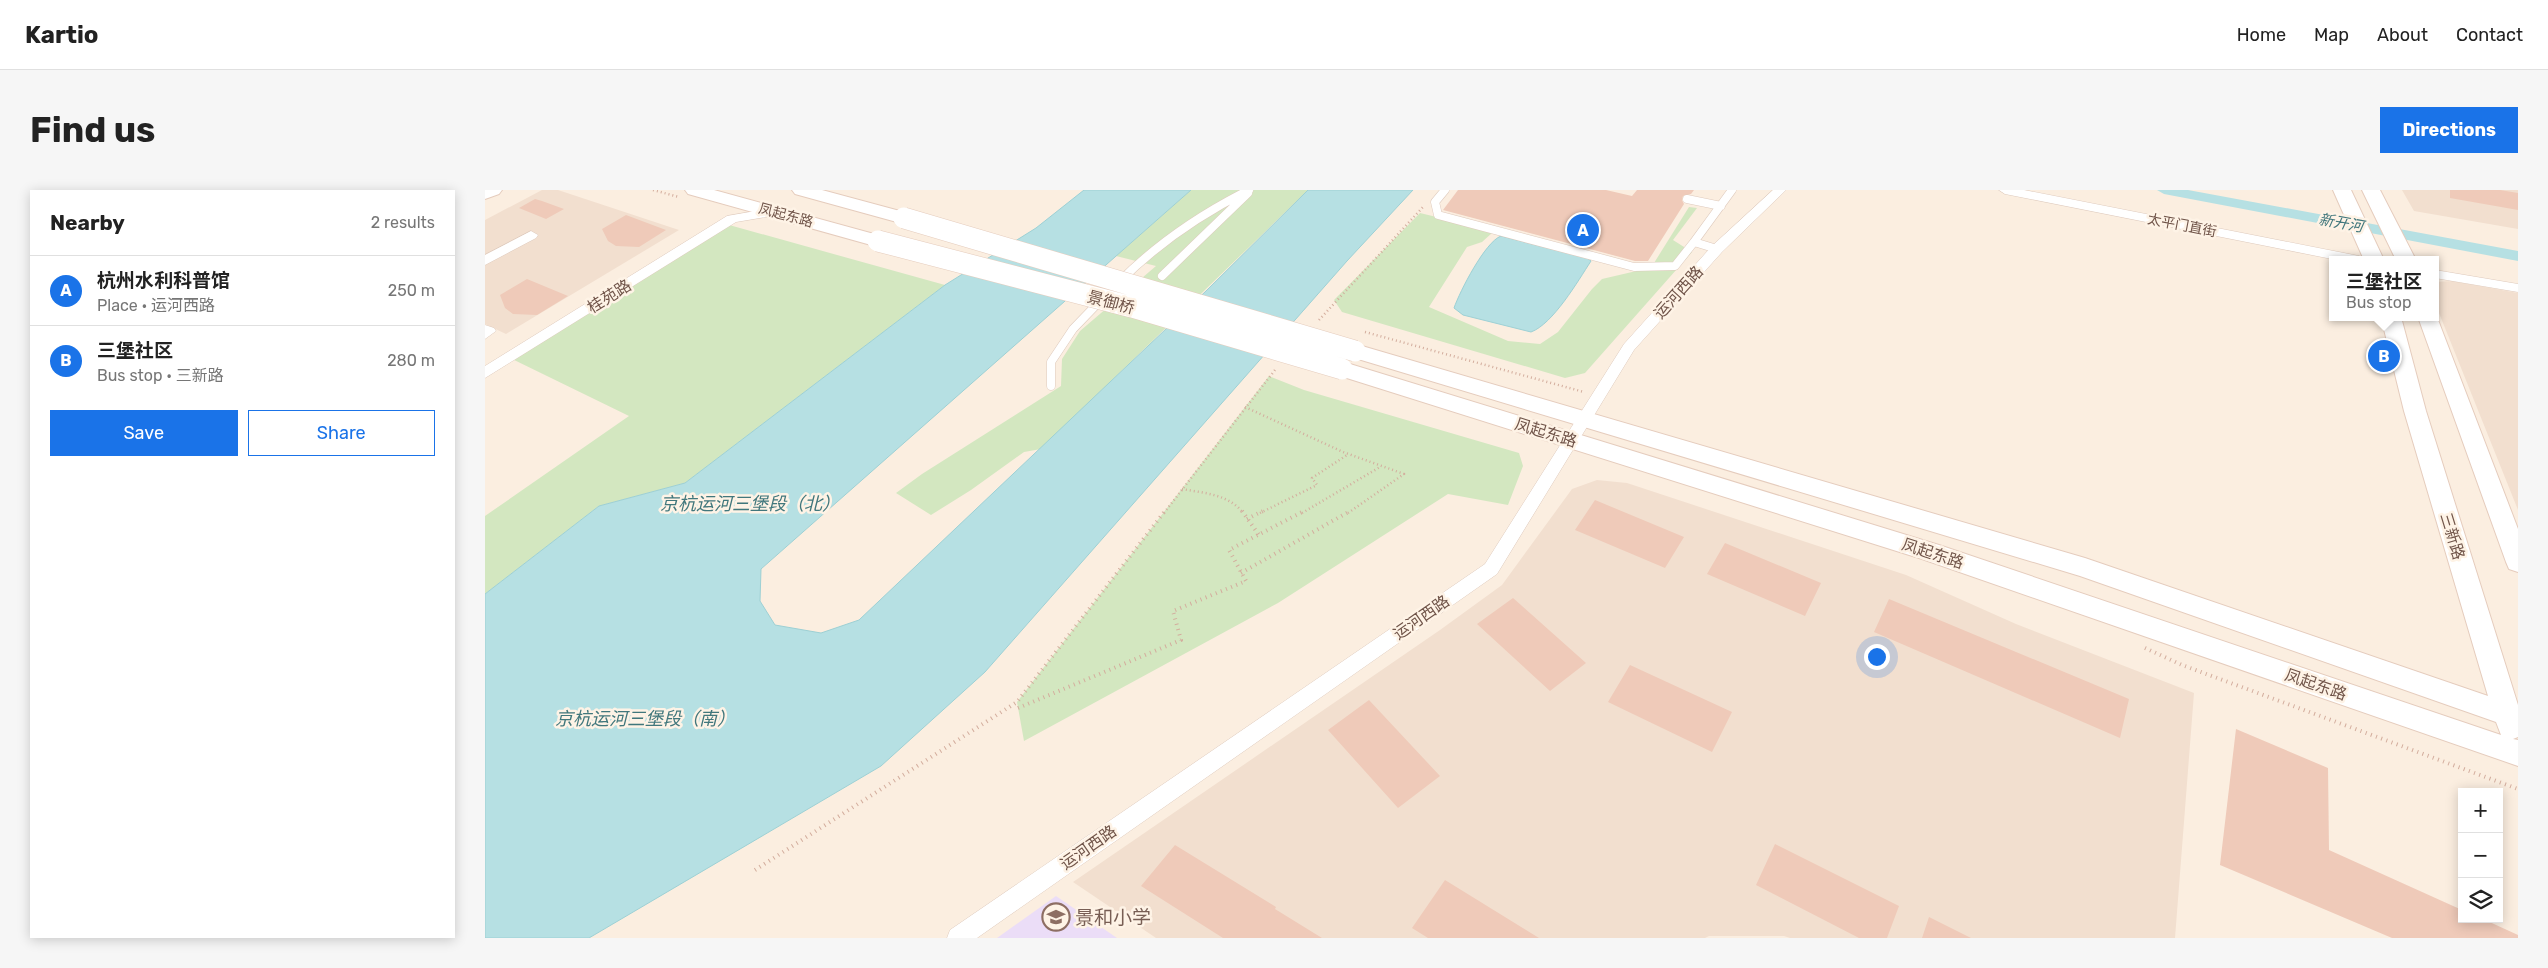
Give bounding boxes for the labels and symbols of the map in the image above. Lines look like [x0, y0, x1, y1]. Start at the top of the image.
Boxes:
street label: 凤起东路 [757, 200, 815, 231]
street label: 太平门直街 [2146, 210, 2218, 241]
water label: 新开河 [2317, 210, 2368, 236]
pin: A [1567, 211, 1599, 249]
street label: 运河西路 [1650, 262, 1707, 322]
street label: 桂苑路 [584, 276, 635, 317]
street label: 景御桥 [1085, 287, 1137, 318]
pin: B [2368, 337, 2400, 375]
street label: 凤起东路 [1512, 414, 1579, 451]
water label: 京杭运河三堡段（北） [660, 493, 840, 515]
street label: 三新路 [2436, 510, 2469, 562]
street label: 凤起东路 [1899, 535, 1966, 572]
street label: 运河西路 [1390, 591, 1453, 644]
your location [1864, 644, 1890, 670]
street label: 凤起东路 [2282, 665, 2349, 704]
water label: 京杭运河三堡段（南） [555, 708, 735, 730]
street label: 运河西路 [1057, 821, 1120, 874]
school or university icon: 景和小学 [1041, 902, 1071, 932]
place label: 景和小学 [1075, 906, 1151, 929]

